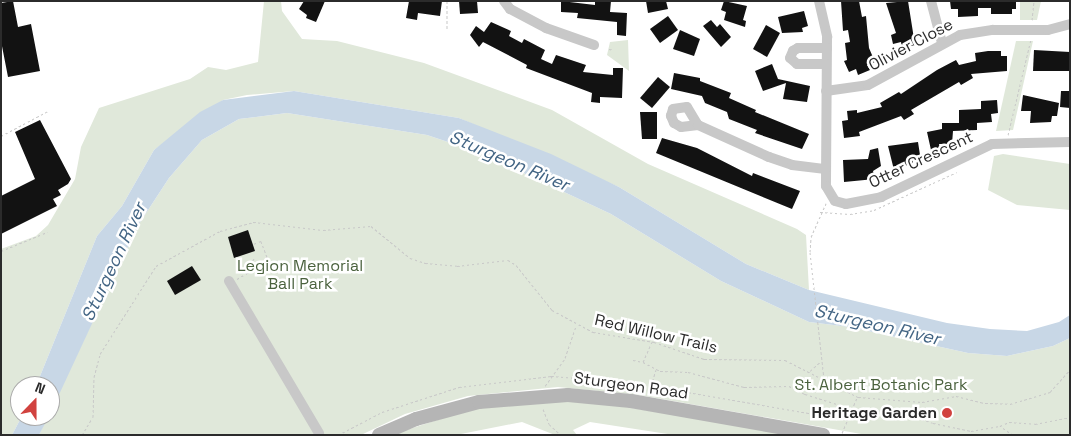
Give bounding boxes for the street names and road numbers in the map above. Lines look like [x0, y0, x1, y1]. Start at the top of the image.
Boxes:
street label: Olivier Close [866, 15, 956, 75]
street label: Otter Crescent [866, 127, 976, 193]
street label: Red Willow Trails [593, 310, 719, 358]
street label: Sturgeon Road [572, 368, 690, 404]

